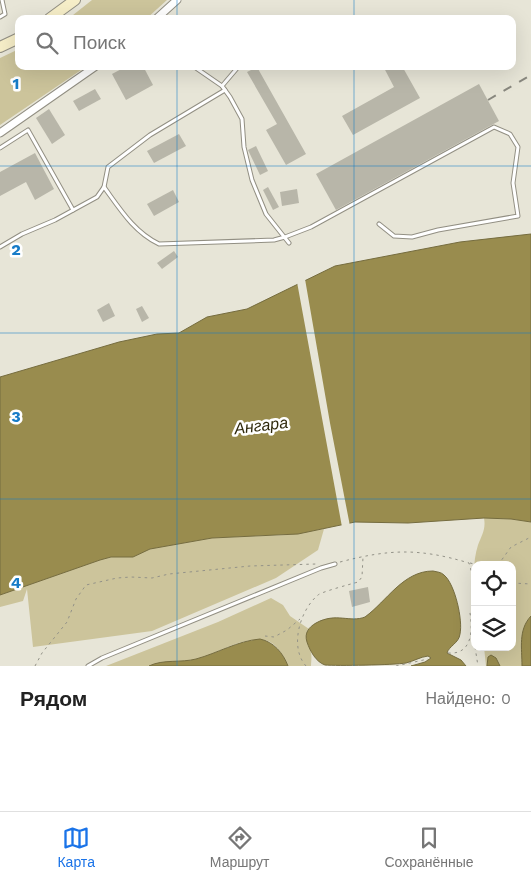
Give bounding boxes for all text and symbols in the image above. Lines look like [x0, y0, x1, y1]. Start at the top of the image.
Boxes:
search box [15, 15, 516, 70]
icon: search [33, 29, 61, 57]
text: Поиск [73, 31, 126, 54]
text: 1 [13, 74, 19, 93]
text: 2 [11, 240, 21, 259]
text: 3 [11, 407, 21, 426]
water label: Ангара [232, 413, 289, 438]
map controls [471, 561, 516, 651]
button: locate [471, 561, 516, 606]
text: 4 [11, 573, 21, 592]
button: layers [471, 606, 516, 651]
text: Рядом [20, 686, 87, 711]
text: Найдено: 0 [425, 689, 511, 708]
tab: Карта [57, 824, 95, 870]
tab: Маршрут [210, 824, 270, 870]
tab: Сохранённые [384, 824, 474, 870]

